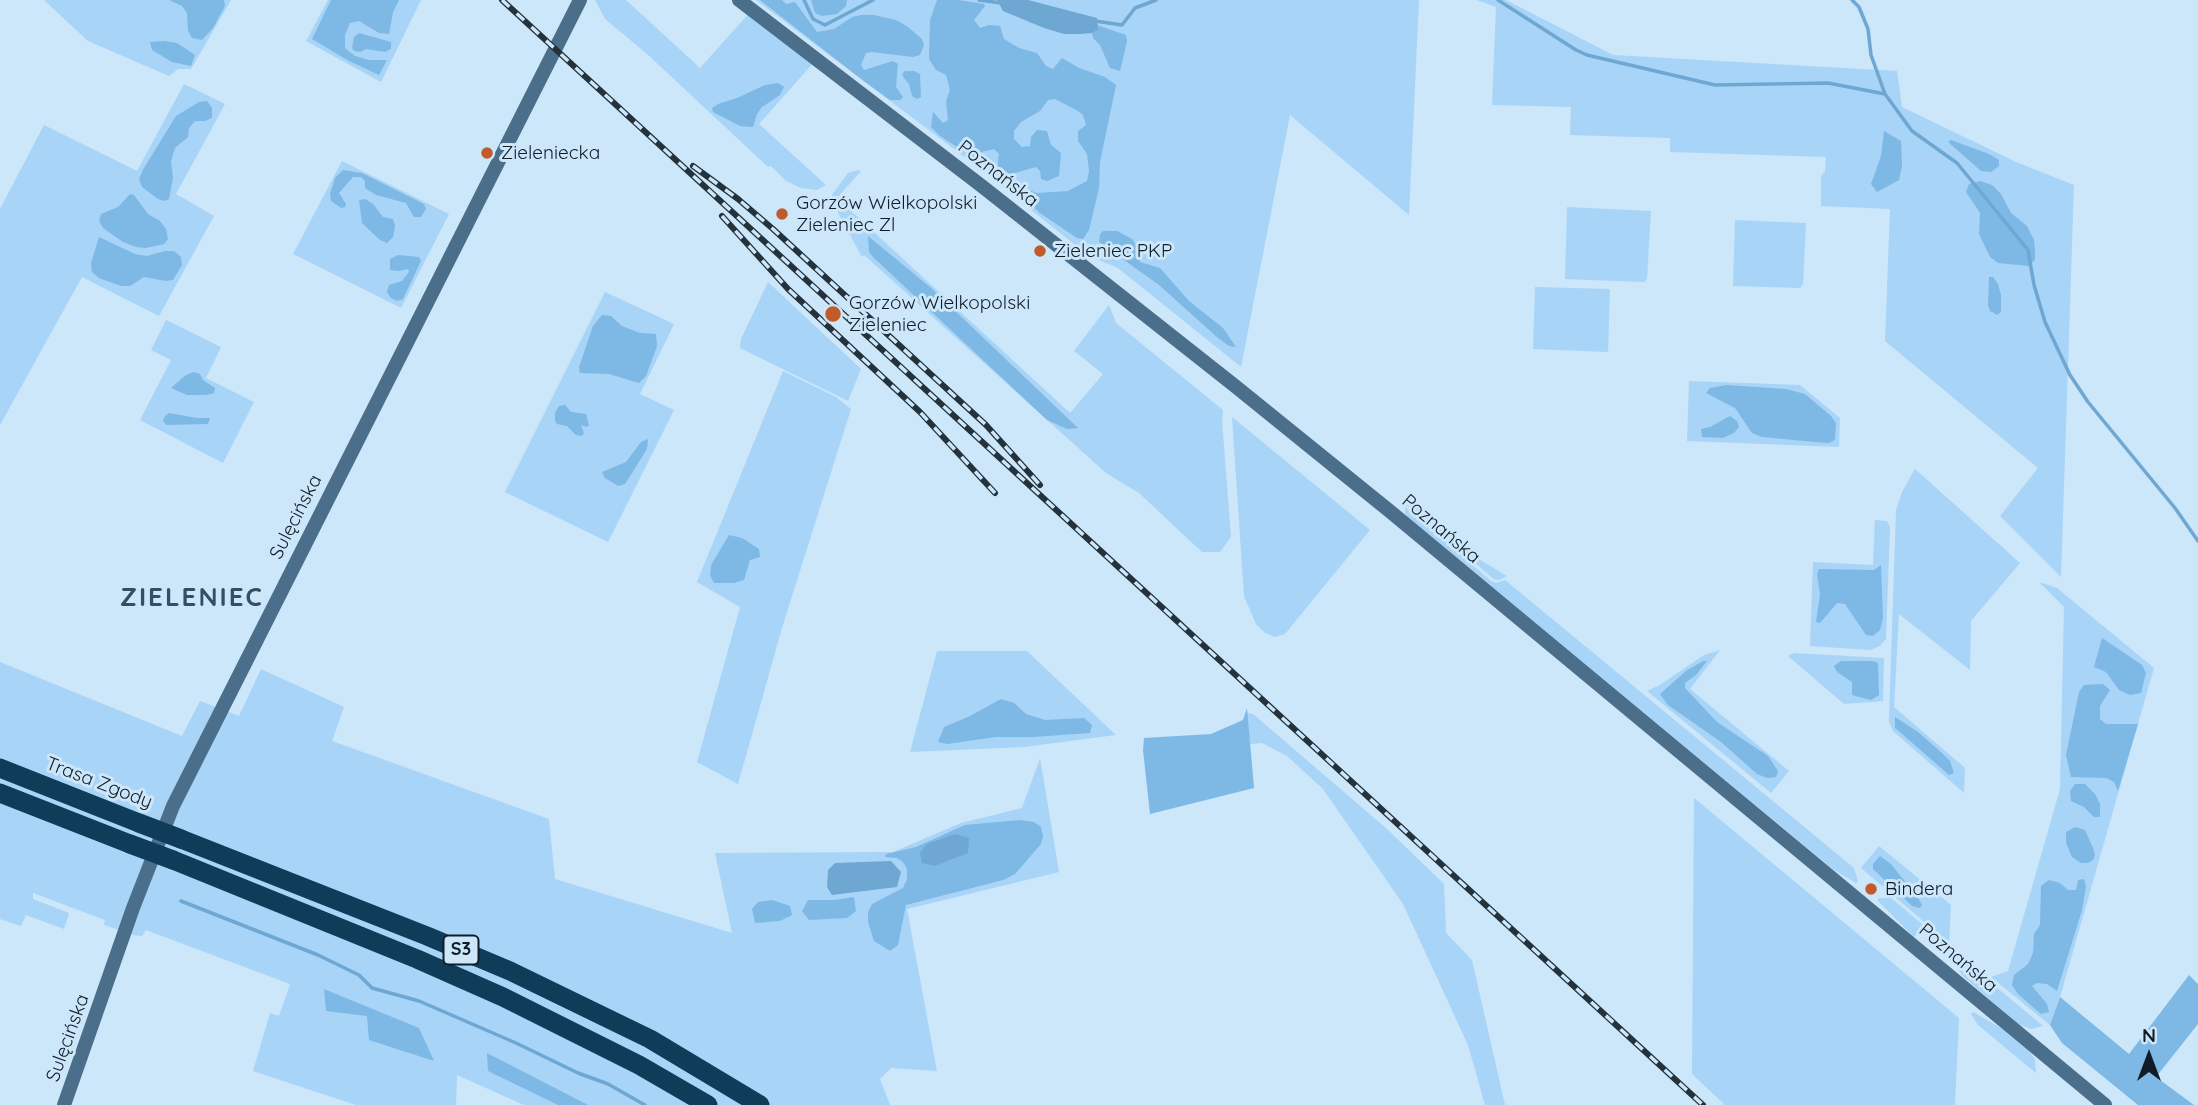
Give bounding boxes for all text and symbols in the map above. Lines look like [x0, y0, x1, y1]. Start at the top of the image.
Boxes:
street label: Poznańska [953, 136, 1043, 212]
place label: Zieleniecka [501, 142, 600, 164]
marker: Zieleniecka [479, 145, 495, 161]
place label: Gorzów Wielkopolski Zieleniec Zl [796, 192, 977, 236]
marker: Gorzów Wielkopolski Zieleniec Zl [774, 206, 790, 222]
place label: Zieleniec PKP [1054, 240, 1172, 262]
marker: Zieleniec PKP [1032, 243, 1048, 259]
place label: Gorzów Wielkopolski Zieleniec [849, 292, 1030, 336]
marker: Gorzów Wielkopolski Zieleniec [823, 304, 843, 324]
street label: Sulęcińska [265, 471, 327, 563]
street label: Poznańska [1397, 490, 1485, 568]
district label: ZIELENIEC [121, 582, 263, 614]
street label: Trasa Zgody [43, 752, 155, 814]
place label: Bindera [1885, 878, 1953, 900]
marker: Bindera [1863, 881, 1879, 897]
street label: Poznańska [1914, 919, 2002, 997]
road number: S3 [444, 936, 478, 965]
street label: Sulęcińska [42, 991, 94, 1085]
north arrow [2114, 1021, 2184, 1091]
text: N [2142, 1023, 2156, 1047]

